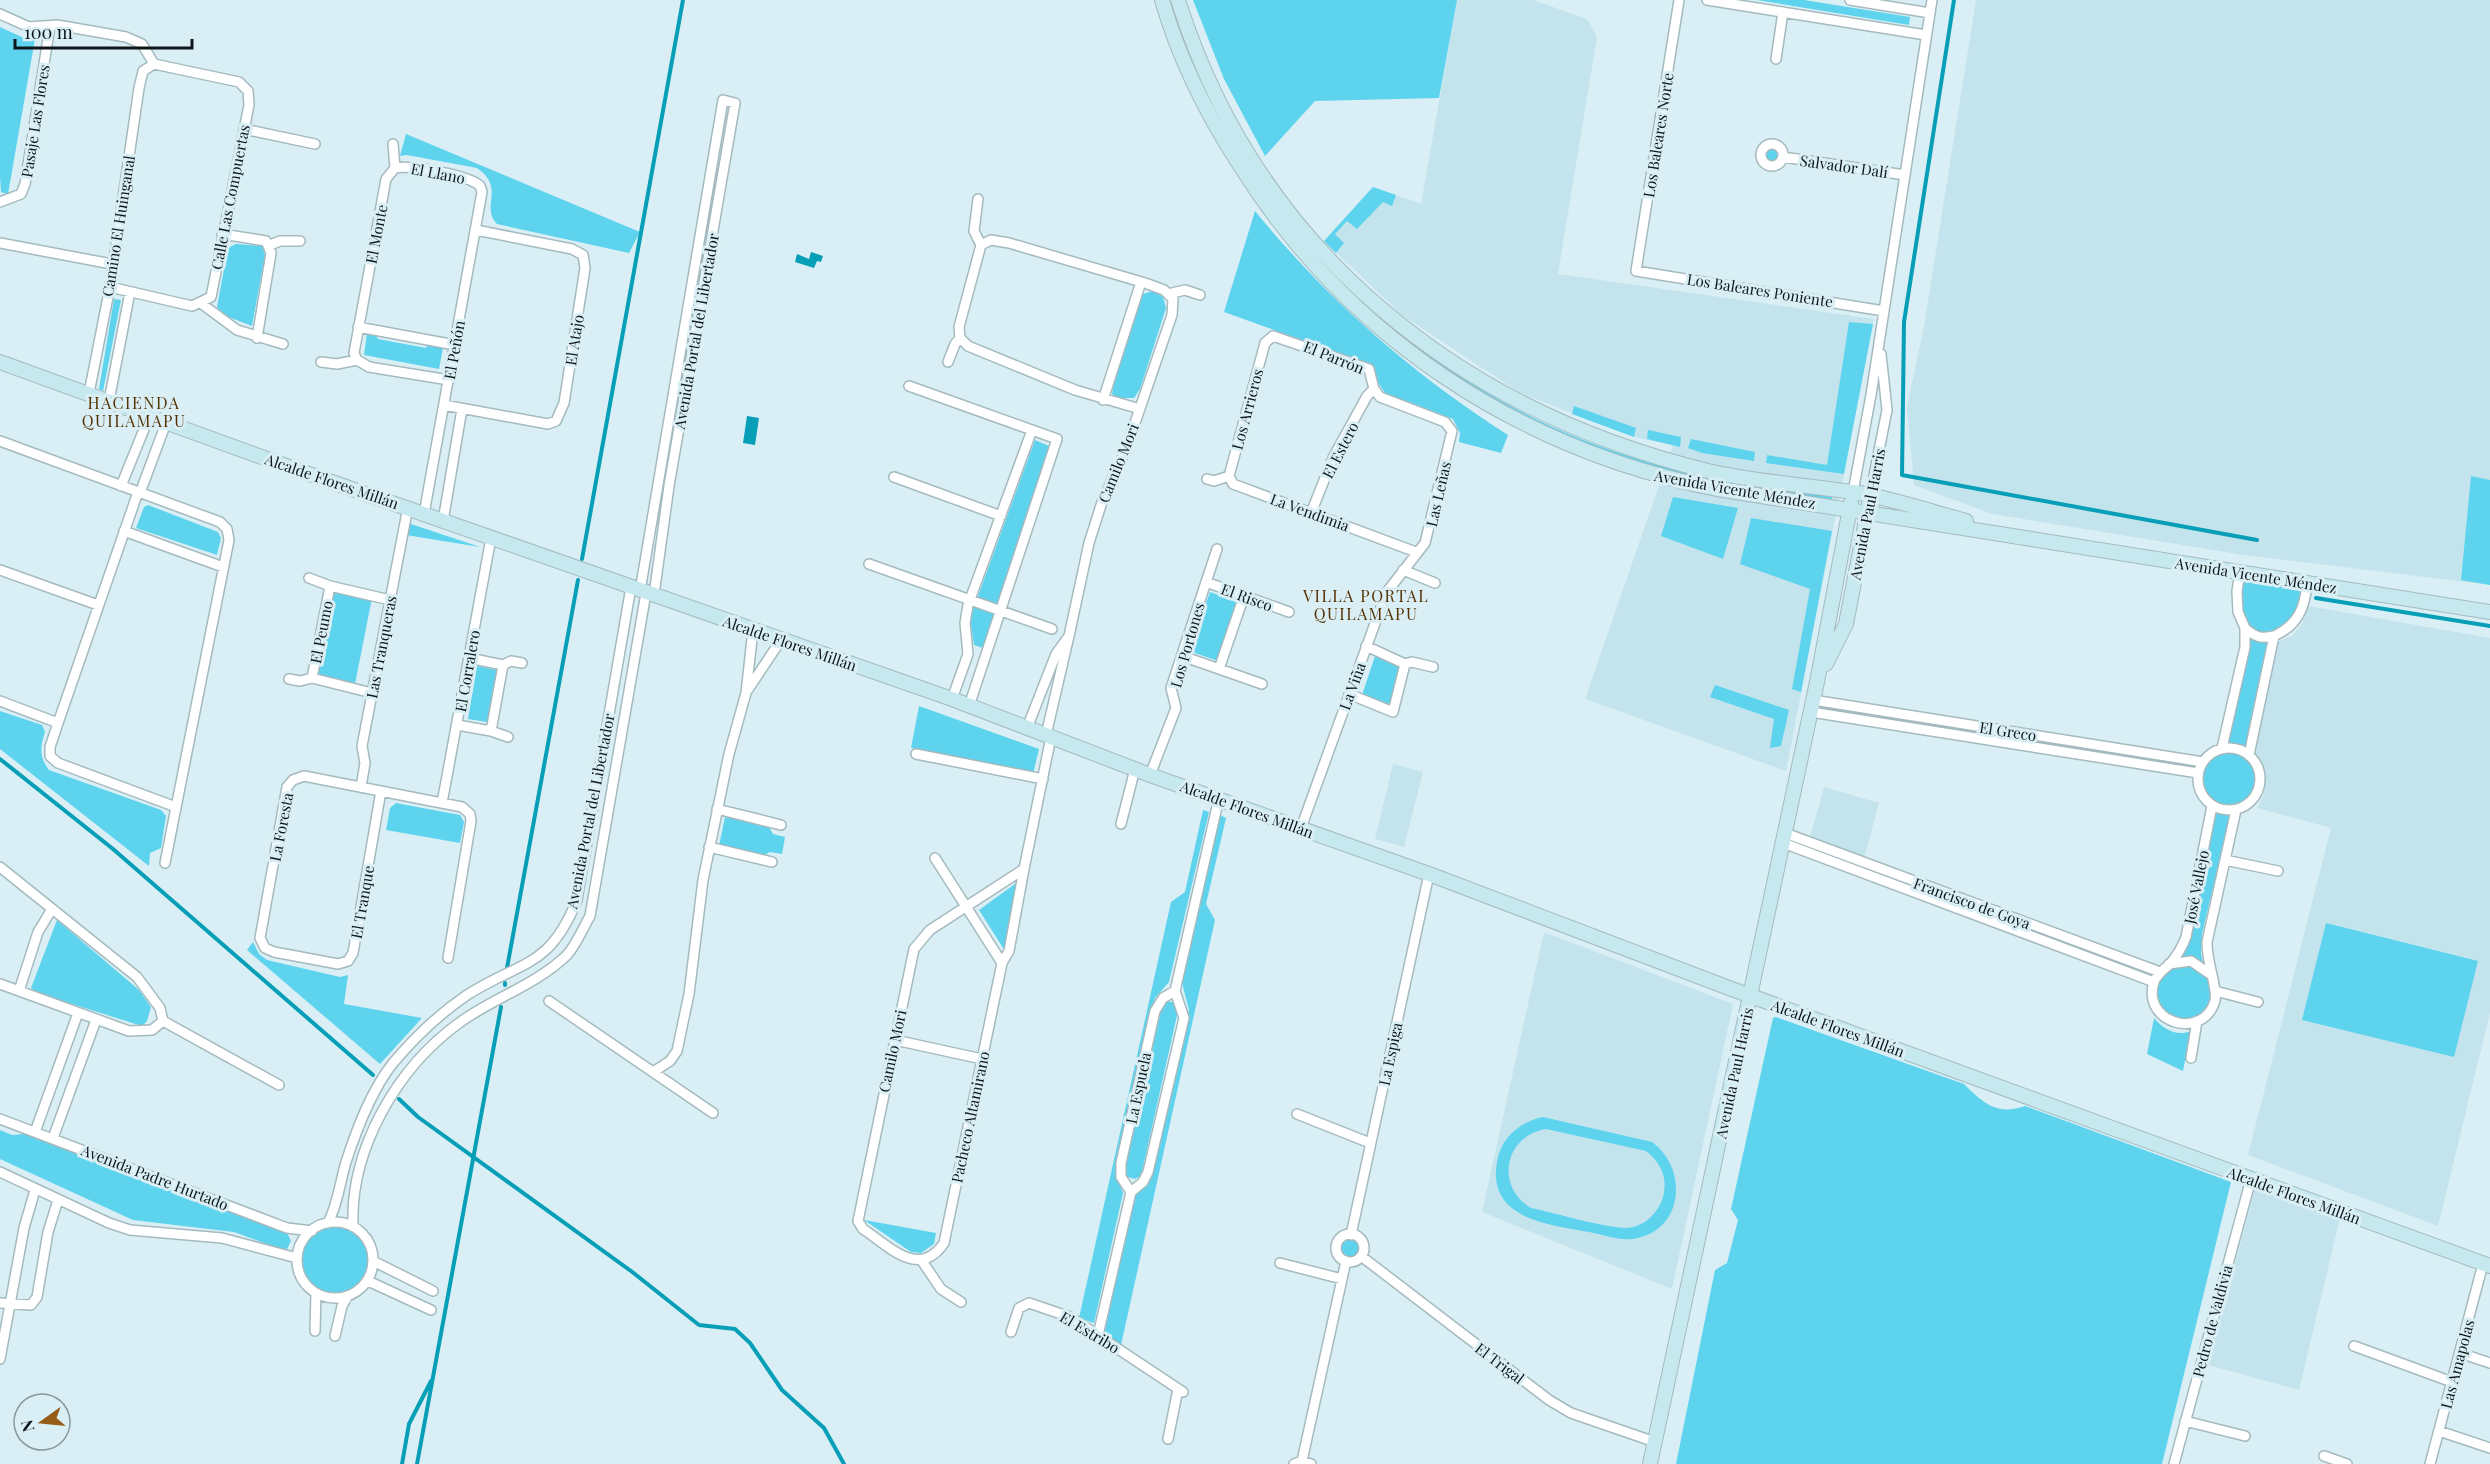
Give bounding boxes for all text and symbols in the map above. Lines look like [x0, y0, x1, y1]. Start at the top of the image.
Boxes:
scale bar [15, 12, 192, 50]
text: 100 m [24, 20, 73, 44]
street label: Pasaje Las Flores [16, 63, 54, 179]
street label: Los Baleares Norte [1638, 71, 1678, 199]
street label: Calle Las Compuertas [206, 123, 254, 271]
street label: Salvador Dalí [1799, 150, 1890, 182]
street label: Camino El Huinganal [97, 154, 139, 298]
street label: El Llano [409, 158, 467, 188]
street label: El Monte [360, 203, 392, 265]
street label: Avenida Portal del Libertador [669, 231, 723, 431]
street label: Los Baleares Poniente [1686, 269, 1834, 311]
street label: El Atajo [560, 313, 588, 367]
street label: El Peñón [439, 319, 469, 381]
street label: El Parrón [1301, 336, 1367, 378]
street label: Los Arrieros [1227, 366, 1267, 452]
district label: HACIENDA QUILAMAPU [82, 392, 186, 431]
street label: El Estero [1317, 419, 1363, 481]
street label: Camilo Mori [1093, 420, 1143, 506]
street label: Avenida Paul Harris [1844, 447, 1890, 582]
street label: Alcalde Flores Millán [262, 448, 402, 513]
street label: Las Leñas [1421, 459, 1455, 529]
street label: Avenida Vicente Méndez [1652, 465, 1817, 513]
street label: La Vendimia [1268, 488, 1353, 536]
street label: Avenida Vicente Méndez [2173, 552, 2338, 598]
street label: El Risco [1218, 578, 1276, 616]
district label: VILLA PORTAL QUILAMAPU [1302, 585, 1429, 624]
street label: Las Tranqueras [361, 594, 401, 700]
street label: El Peumo [305, 599, 337, 665]
street label: Los Portones [1165, 600, 1209, 690]
street label: Alcalde Flores Millán [720, 610, 860, 675]
street label: El Corralero [450, 628, 484, 714]
street label: La Viña [1334, 659, 1370, 713]
street label: Avenida Portal del Libertador [561, 711, 619, 911]
street label: El Greco [1978, 717, 2038, 745]
street label: Alcalde Flores Millán [1177, 775, 1316, 842]
street label: La Foresta [265, 790, 298, 863]
street label: José Vallejo [2179, 848, 2213, 927]
street label: El Tranque [346, 864, 378, 940]
street label: Francisco de Goya [1911, 873, 2034, 934]
street label: Alcalde Flores Millán [1768, 994, 1907, 1061]
street label: Avenida Paul Harris [1710, 1006, 1758, 1141]
street label: Camilo Mori [874, 1007, 911, 1094]
street label: La Espiga [1374, 1020, 1407, 1087]
street label: Pacheco Altamirano [946, 1049, 994, 1185]
street label: La Espuela [1121, 1050, 1155, 1126]
street label: Avenida Padre Hurtado [78, 1139, 231, 1214]
street label: Alcalde Flores Millán [2224, 1161, 2363, 1228]
street label: Pedro de Valdivia [2187, 1262, 2237, 1379]
street label: El Estribo [1057, 1306, 1123, 1358]
street label: Las Amapolas [2435, 1317, 2479, 1411]
street label: El Trigal [1471, 1338, 1529, 1388]
north arrow [12, 1392, 72, 1452]
text: N [15, 1417, 39, 1434]

